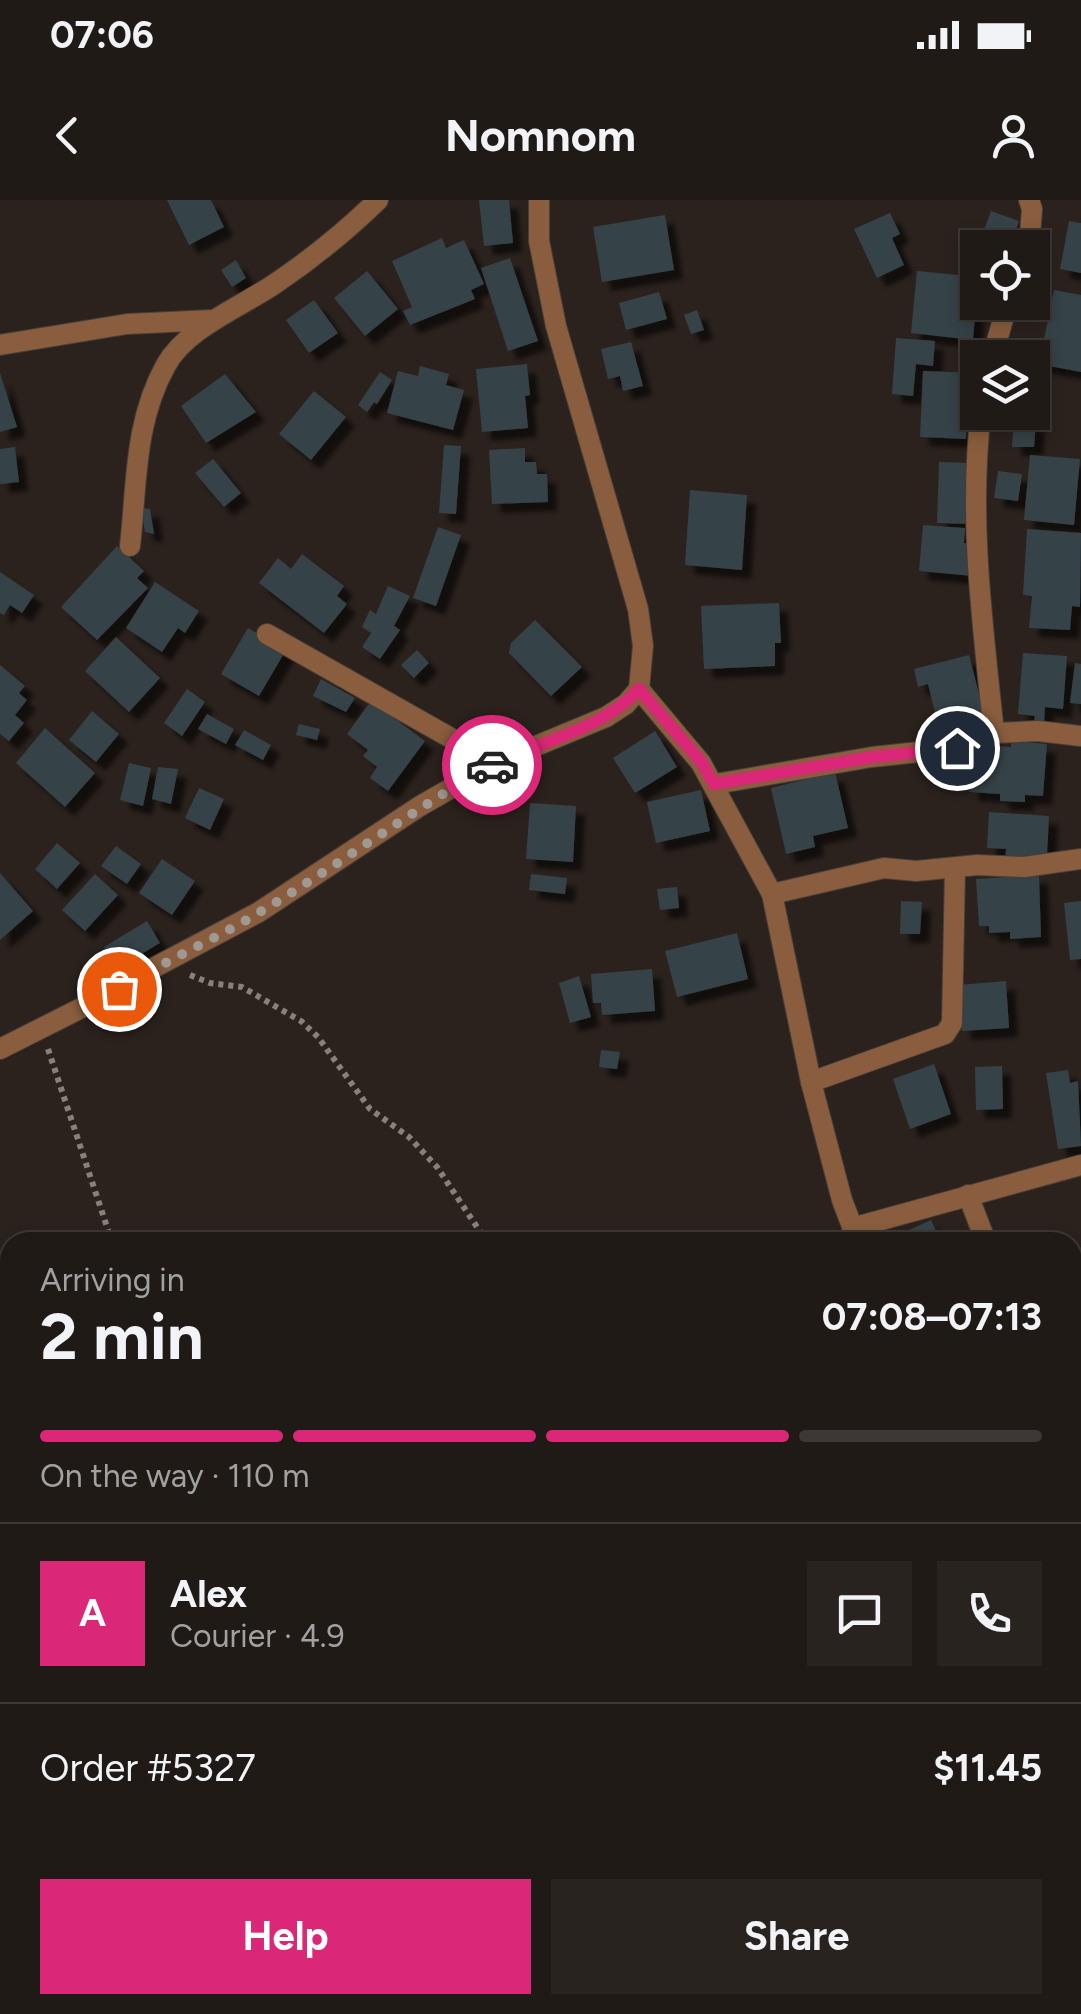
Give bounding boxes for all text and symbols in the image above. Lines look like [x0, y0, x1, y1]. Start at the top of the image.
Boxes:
text: 07:06 [50, 12, 154, 58]
icon: back [40, 108, 95, 163]
text: Nomnom [445, 108, 636, 162]
icon: person [986, 108, 1041, 163]
map controls [960, 230, 1050, 430]
button: locate [960, 230, 1050, 320]
button: layers [960, 340, 1050, 430]
pin [915, 706, 1000, 791]
courier [442, 715, 542, 815]
icon: home [930, 721, 985, 776]
icon: car [465, 738, 520, 793]
pin [77, 947, 162, 1032]
icon: bag [92, 962, 147, 1017]
text: Arriving in [40, 1261, 185, 1299]
text: 07:08–07:13 [822, 1294, 1042, 1340]
text: 2 min [40, 1297, 204, 1375]
text: On the way · 110 m [40, 1457, 310, 1495]
button: chat [807, 1561, 912, 1666]
button: phone [937, 1561, 1042, 1666]
text: Alex [170, 1571, 247, 1617]
text: A [79, 1590, 106, 1636]
text: Courier · 4.9 [170, 1617, 345, 1655]
text: Order #5327 [40, 1745, 256, 1791]
text: $11.45 [933, 1745, 1042, 1791]
button: Help [40, 1879, 531, 1994]
button: Share [551, 1879, 1042, 1994]

